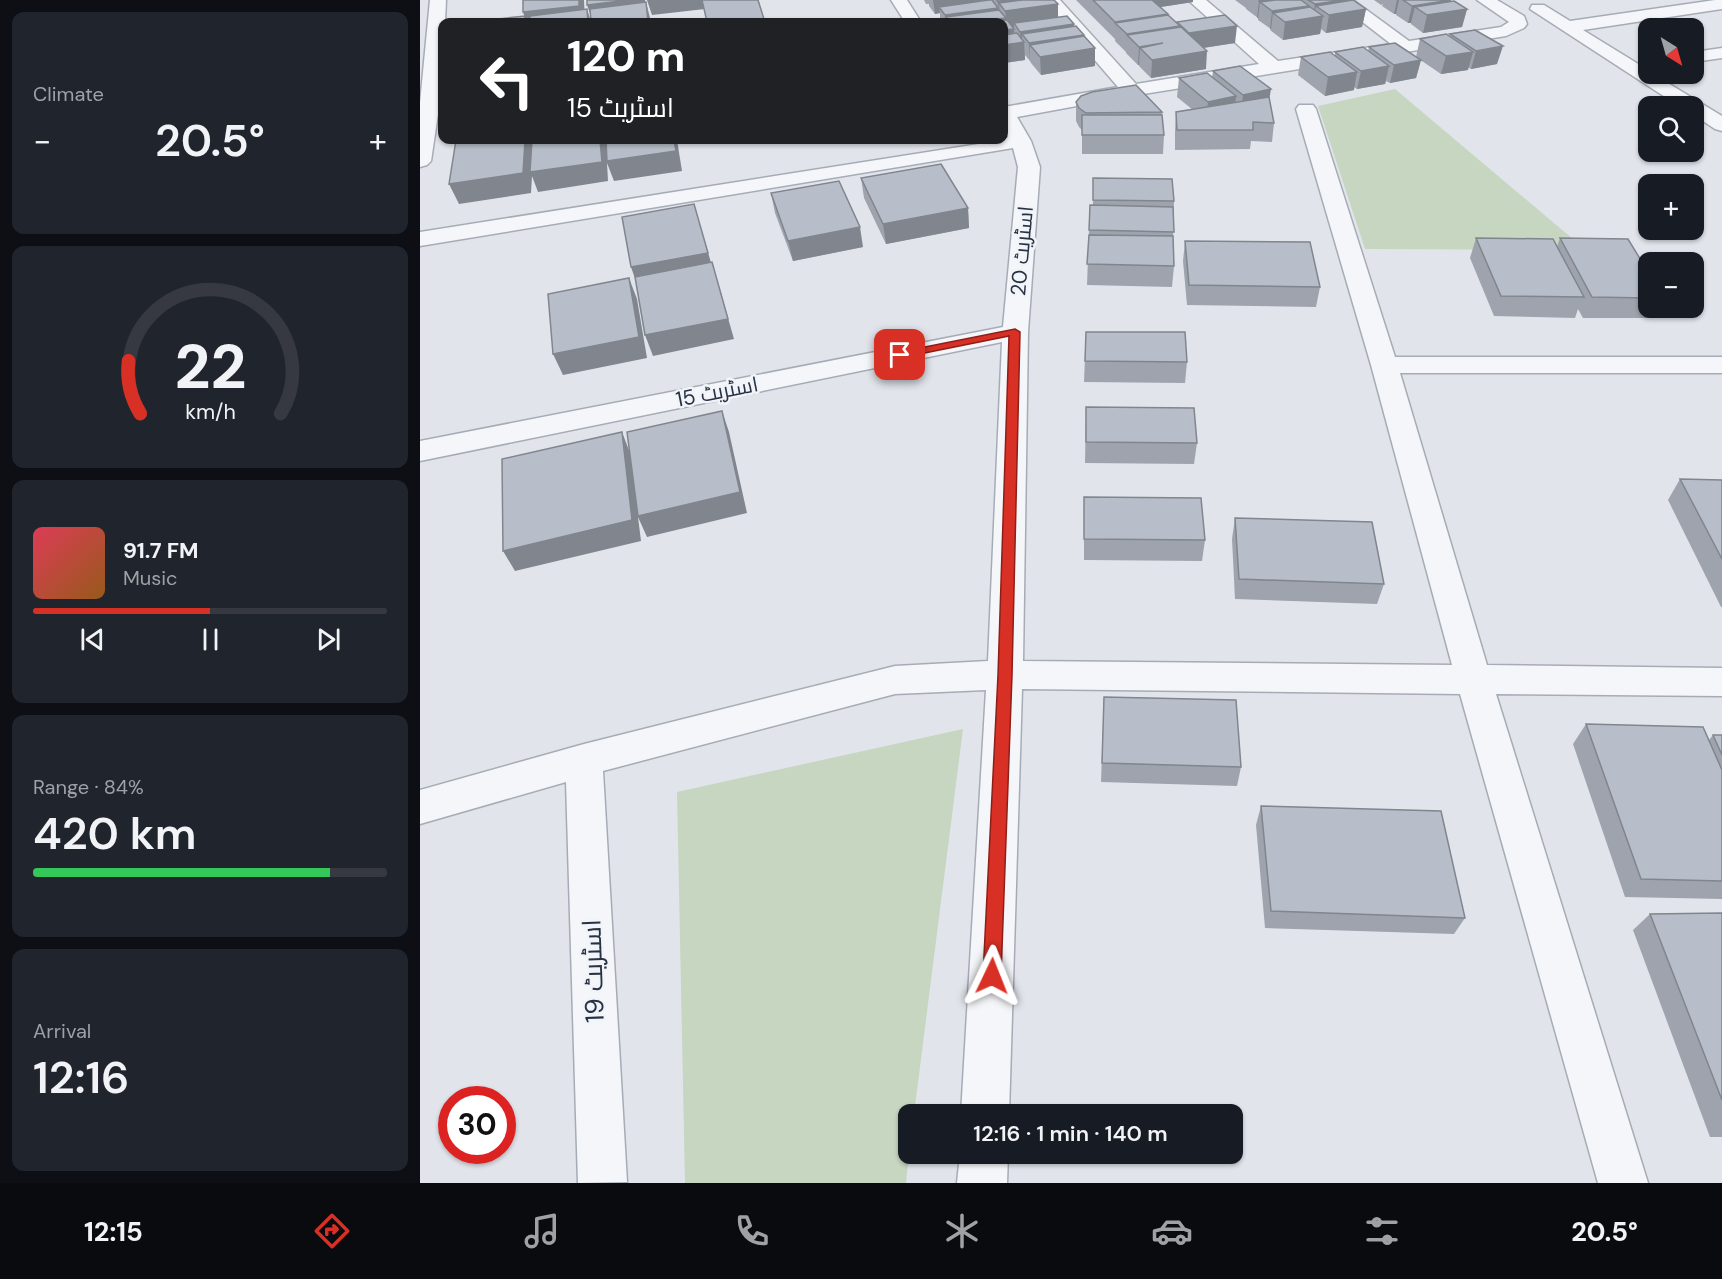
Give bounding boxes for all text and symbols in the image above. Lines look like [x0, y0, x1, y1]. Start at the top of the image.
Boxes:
north arrow [1638, 18, 1704, 84]
map controls [1638, 18, 1704, 318]
text: 120 m [567, 29, 685, 84]
icon: left [468, 42, 546, 120]
text: Climate [33, 81, 104, 107]
text: اسٹریٹ 15 [567, 90, 674, 125]
button: search [1638, 96, 1704, 162]
text: 20.5° [155, 111, 265, 170]
text: − [33, 119, 51, 162]
text: + [369, 119, 387, 162]
button: + [1638, 174, 1704, 240]
street label: اسٹریٹ 20 [1004, 205, 1040, 297]
button: − [1638, 252, 1704, 318]
text: 22 [174, 326, 246, 407]
pin [874, 329, 925, 380]
icon: arrive [883, 338, 916, 371]
street label: اسٹریٹ 15 [673, 370, 761, 414]
text: km/h [185, 399, 235, 427]
text: 91.7 FM [123, 536, 198, 565]
text: Music [123, 565, 178, 591]
icon: previous [76, 623, 109, 656]
icon: pause [194, 623, 227, 656]
icon: next [312, 623, 345, 656]
text: Range · 84% [33, 774, 144, 800]
text: 420 km [33, 804, 197, 863]
street label: اسٹریٹ 19 [574, 919, 612, 1023]
position arrow [960, 944, 1024, 1008]
text: Arrival [33, 1018, 91, 1044]
text: 12:16 [33, 1048, 130, 1107]
speed limit sign: 30 [438, 1086, 516, 1164]
text: 12:16 · 1 min · 140 m [973, 1119, 1168, 1148]
icon: directions [311, 1210, 353, 1252]
icon: music [521, 1210, 563, 1252]
icon: phone [731, 1210, 773, 1252]
icon: climate [941, 1210, 983, 1252]
icon: car [1151, 1210, 1193, 1252]
icon: filters [1361, 1210, 1403, 1252]
text: 12:15 [84, 1214, 143, 1249]
text: 20.5° [1571, 1214, 1638, 1249]

